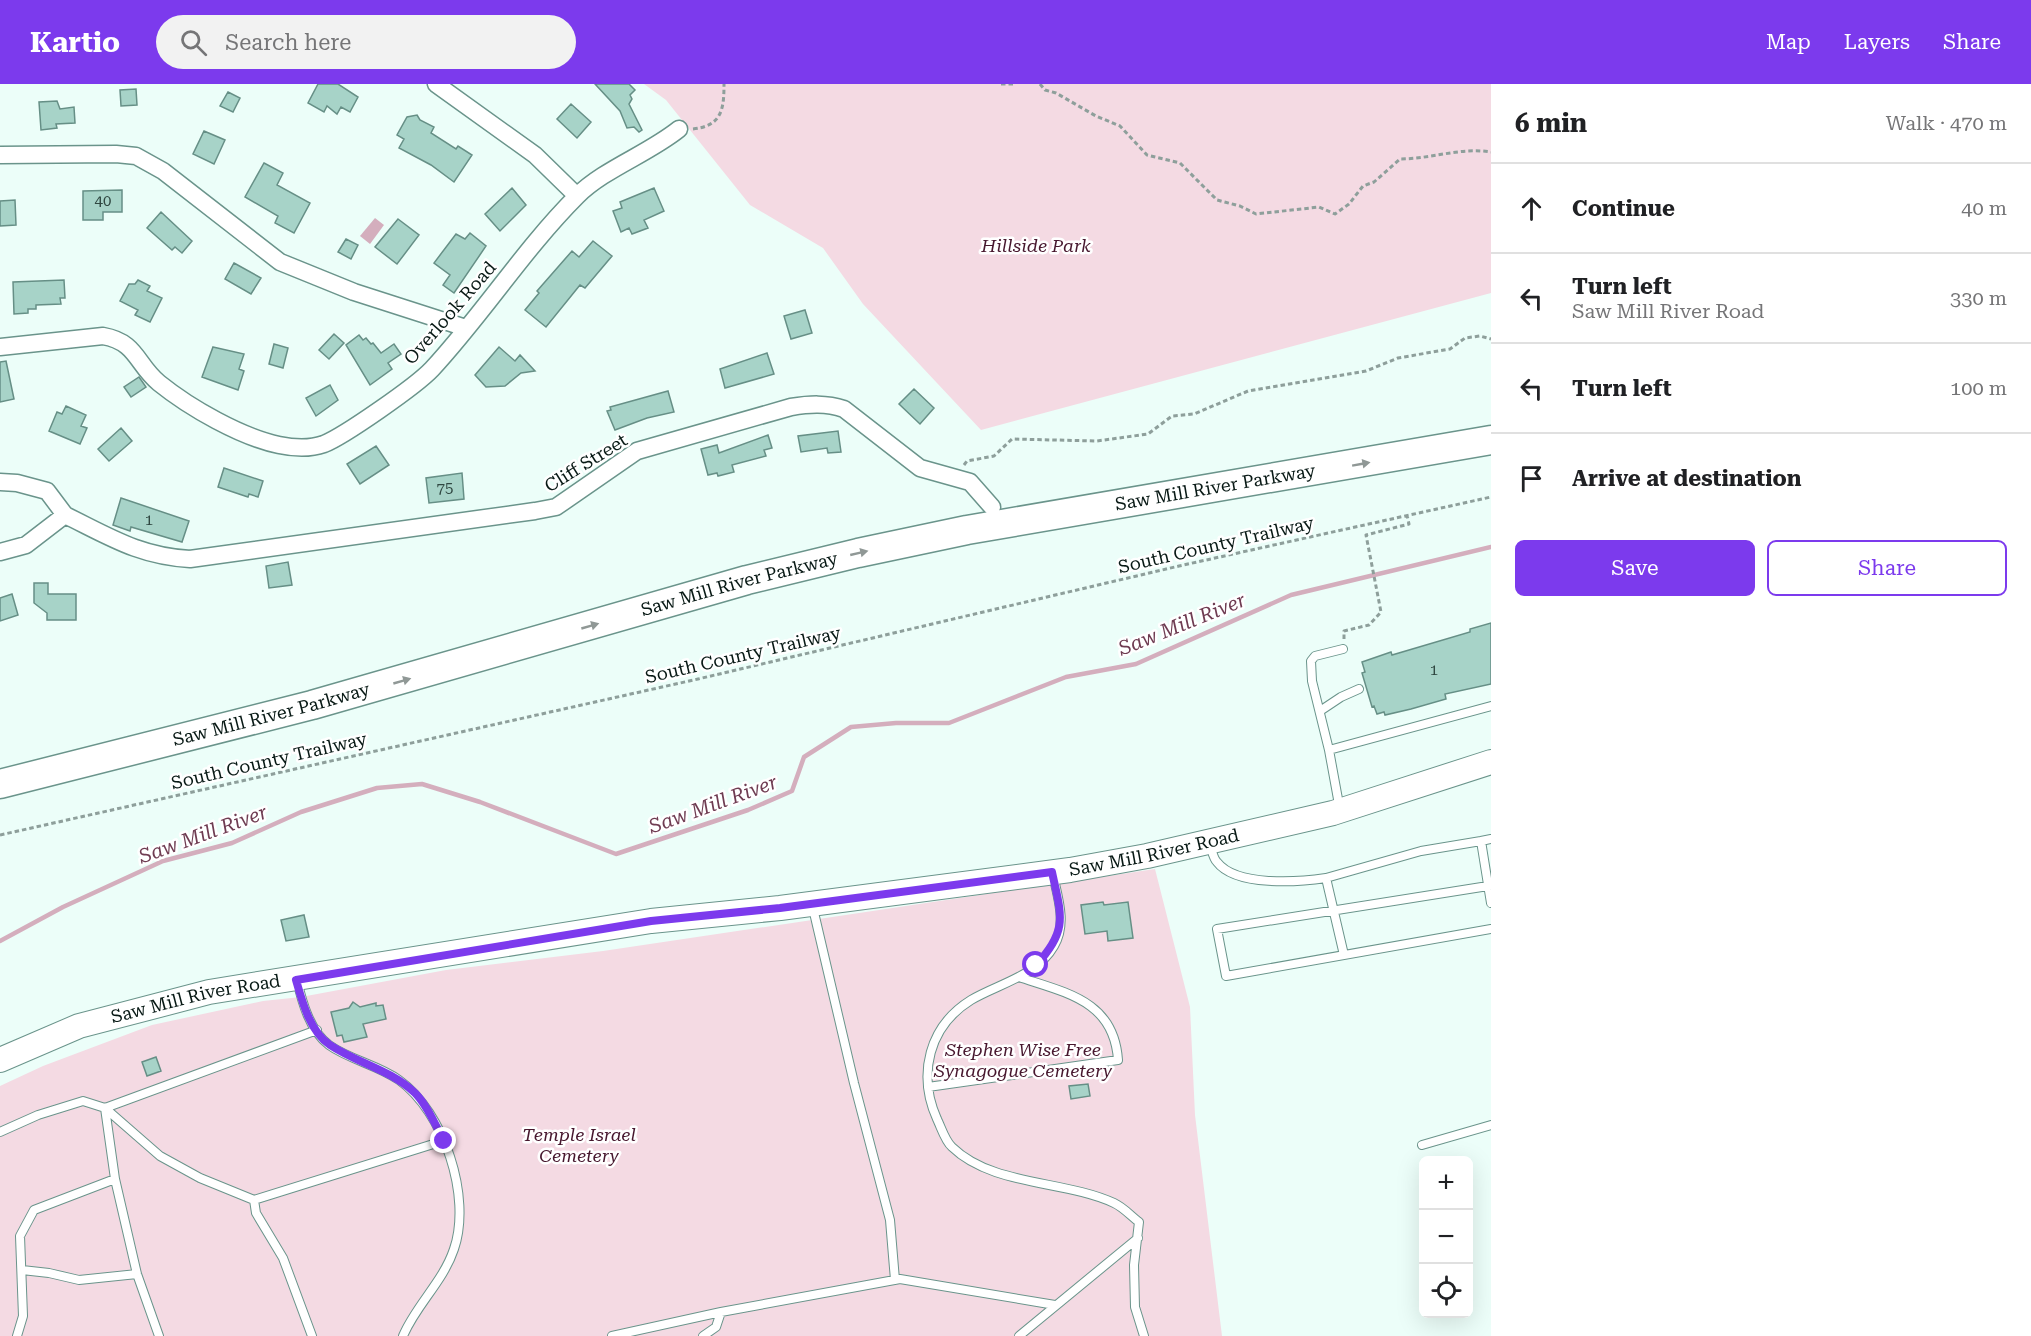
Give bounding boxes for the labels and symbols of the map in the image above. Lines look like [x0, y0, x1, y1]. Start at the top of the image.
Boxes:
house number: 40 [95, 192, 111, 210]
park label: Hillside Park [980, 235, 1091, 256]
street label: Overlook Road [399, 257, 500, 368]
street label: Cliff Street [541, 429, 631, 496]
street label: Saw Mill River Parkway [1113, 459, 1317, 514]
one-way arrow [1352, 459, 1371, 468]
house number: 75 [437, 479, 453, 497]
house number: 1 [145, 511, 153, 529]
street label: South County Trailway [1116, 512, 1316, 577]
street label: Saw Mill River Parkway [638, 547, 840, 620]
one-way arrow [850, 548, 869, 557]
water label: Saw Mill River [1114, 587, 1250, 661]
one-way arrow [581, 621, 599, 630]
street label: South County Trailway [643, 622, 843, 687]
house number: 1 [1430, 661, 1438, 679]
one-way arrow [393, 675, 412, 685]
street label: Saw Mill River Parkway [170, 678, 372, 750]
street label: South County Trailway [169, 728, 369, 793]
water label: Saw Mill River [644, 769, 781, 839]
water label: Saw Mill River [134, 799, 271, 869]
street label: Saw Mill River Road [1067, 824, 1241, 880]
route start [1022, 951, 1048, 977]
street label: Saw Mill River Road [109, 970, 282, 1027]
park label: Stephen Wise Free Synagogue Cemetery [933, 1039, 1113, 1081]
park label: Temple Israel Cemetery [522, 1124, 636, 1166]
route end [430, 1127, 456, 1153]

